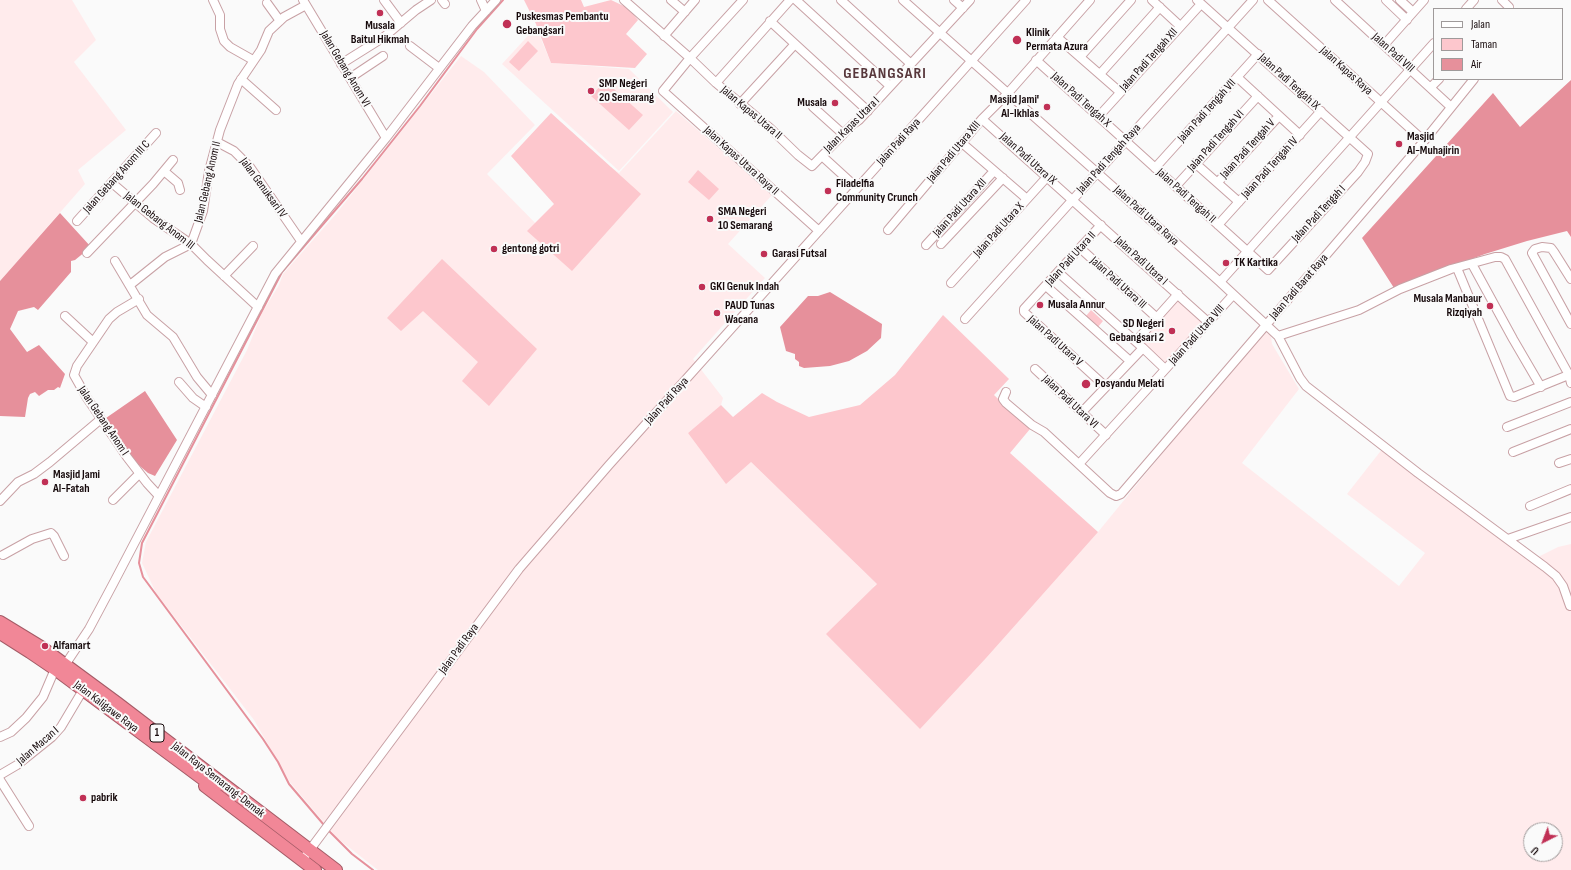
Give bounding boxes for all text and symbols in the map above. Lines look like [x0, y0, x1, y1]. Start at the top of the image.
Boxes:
marker: Musala Baitul Hikmah [375, 8, 385, 18]
legend [1433, 8, 1563, 80]
place label: Puskesmas Pembantu Gebangsari [516, 10, 608, 38]
text: Jalan [1471, 17, 1490, 32]
marker: Puskesmas Pembantu Gebangsari [501, 18, 513, 30]
place label: Musala Baitul Hikmah [351, 19, 409, 47]
street label: Jalan Padi Tengah XII [1117, 25, 1181, 95]
place label: Klinik Permata Azura [1026, 26, 1088, 54]
street label: Jalan Gebang Anom VI [317, 28, 373, 110]
street label: Jalan Padi VIII [1369, 30, 1417, 76]
marker: Klinik Permata Azura [1011, 34, 1023, 46]
text: Taman [1471, 37, 1497, 52]
street label: Jalan Kapas Raya [1317, 44, 1375, 98]
street label: Jalan Padi Tengah IX [1255, 51, 1323, 113]
text: Air [1471, 57, 1482, 72]
district label: GEBANGSARI [843, 64, 927, 84]
street label: Jalan Padi Tengah X [1048, 70, 1114, 130]
street label: Jalan Padi Tengah VII [1175, 76, 1239, 146]
place label: SMP Negeri 20 Semarang [599, 77, 654, 105]
street label: Jalan Kapas Utara II [717, 83, 785, 143]
marker: SMP Negeri 20 Semarang [586, 86, 596, 96]
place label: Masjid Jami' Al-Ikhlas [990, 93, 1039, 121]
street label: Jalan Kapas Utara I [821, 94, 883, 156]
place label: Musala [797, 96, 827, 110]
marker: Musala [830, 98, 840, 108]
marker: Masjid Jami' Al-Ikhlas [1042, 102, 1052, 112]
street label: Jalan Padi Tengah VI [1185, 107, 1247, 175]
street label: Jalan Padi Raya [874, 115, 924, 169]
street label: Jalan Padi Tengah V [1217, 116, 1279, 182]
street label: Jalan Padi Utara XIII [924, 118, 984, 186]
street label: Jalan Padi Tengah Raya [1074, 121, 1144, 197]
street label: Jalan Kapas Utara Raya II [700, 123, 782, 199]
street label: Jalan Padi Utara IX [997, 130, 1059, 188]
place label: Masjid Al-Muhajirin [1407, 130, 1459, 158]
street label: Jalan Padi Tengah IV [1239, 134, 1301, 202]
street label: Jalan Gebang Anom III C [80, 138, 154, 216]
marker: Masjid Al-Muhajirin [1394, 139, 1404, 149]
street label: Jalan Gebang Anom II [192, 140, 224, 224]
street label: Jalan Genuksari IV [236, 155, 290, 221]
street label: Jalan Padi Tengah II [1153, 166, 1219, 226]
street label: Jalan Padi Utara XII [930, 176, 990, 240]
place label: Filadelfia Community Crunch [836, 177, 918, 205]
street label: Jalan Padi Utara Raya [1110, 183, 1182, 249]
street label: Jalan Padi Tengah I [1289, 183, 1349, 245]
marker: Filadelfia Community Crunch [823, 186, 833, 196]
street label: Jalan Gebang Anom III [121, 189, 197, 253]
street label: Jalan Padi Utara X [971, 200, 1027, 260]
place label: SMA Negeri 10 Semarang [718, 205, 773, 233]
marker: SMA Negeri 10 Semarang [705, 214, 715, 224]
street label: Jalan Padi Utara II [1043, 229, 1099, 289]
street label: Jalan Padi Utara I [1112, 234, 1170, 288]
place label: gentong gotri [502, 242, 559, 256]
marker: gentong gotri [489, 244, 499, 254]
place label: Garasi Futsal [772, 247, 827, 261]
marker: Garasi Futsal [759, 249, 769, 259]
street label: Jalan Padi Barat Raya [1267, 251, 1331, 323]
street label: Jalan Padi Utara III [1087, 254, 1149, 312]
place label: TK Kartika [1234, 256, 1278, 270]
marker: TK Kartika [1221, 258, 1231, 268]
place label: GKI Genuk Indah [710, 280, 779, 294]
marker: GKI Genuk Indah [697, 282, 707, 292]
place label: Musala Manbaur Rizqiyah [1414, 292, 1482, 320]
place label: Musala Annur [1048, 298, 1105, 312]
place label: PAUD Tunas Wacana [725, 299, 775, 327]
marker: Musala Annur [1035, 300, 1045, 310]
marker: Musala Manbaur Rizqiyah [1485, 301, 1495, 311]
street label: Jalan Padi Utara VIII [1166, 302, 1228, 368]
marker: PAUD Tunas Wacana [712, 308, 722, 318]
street label: Jalan Padi Utara V [1025, 313, 1085, 369]
place label: SD Negeri Gebangsari 2 [1109, 317, 1164, 345]
marker: SD Negeri Gebangsari 2 [1167, 326, 1177, 336]
street label: Jalan Padi Utara VI [1039, 372, 1101, 432]
street label: Jalan Padi Raya [642, 374, 692, 428]
place label: Posyandu Melati [1095, 377, 1164, 391]
marker: Posyandu Melati [1080, 378, 1092, 390]
street label: Jalan Gebang Anom I [74, 384, 132, 458]
place label: Masjid Jami Al-Fatah [53, 468, 100, 496]
marker: Masjid Jami Al-Fatah [40, 477, 50, 487]
street label: Jalan Padi Raya [436, 621, 482, 677]
place label: Alfamart [53, 639, 90, 653]
marker: Alfamart [40, 641, 50, 651]
street label: Jalan Kaligawe Raya [71, 678, 141, 736]
street label: Jalan Macan I [14, 724, 62, 768]
road number: 1 [150, 724, 164, 742]
street label: Jalan Raya Semarang-Demak [169, 739, 267, 821]
place label: pabrik [91, 791, 118, 805]
marker: pabrik [78, 793, 88, 803]
north arrow [1523, 822, 1563, 862]
text: U [1529, 844, 1542, 857]

